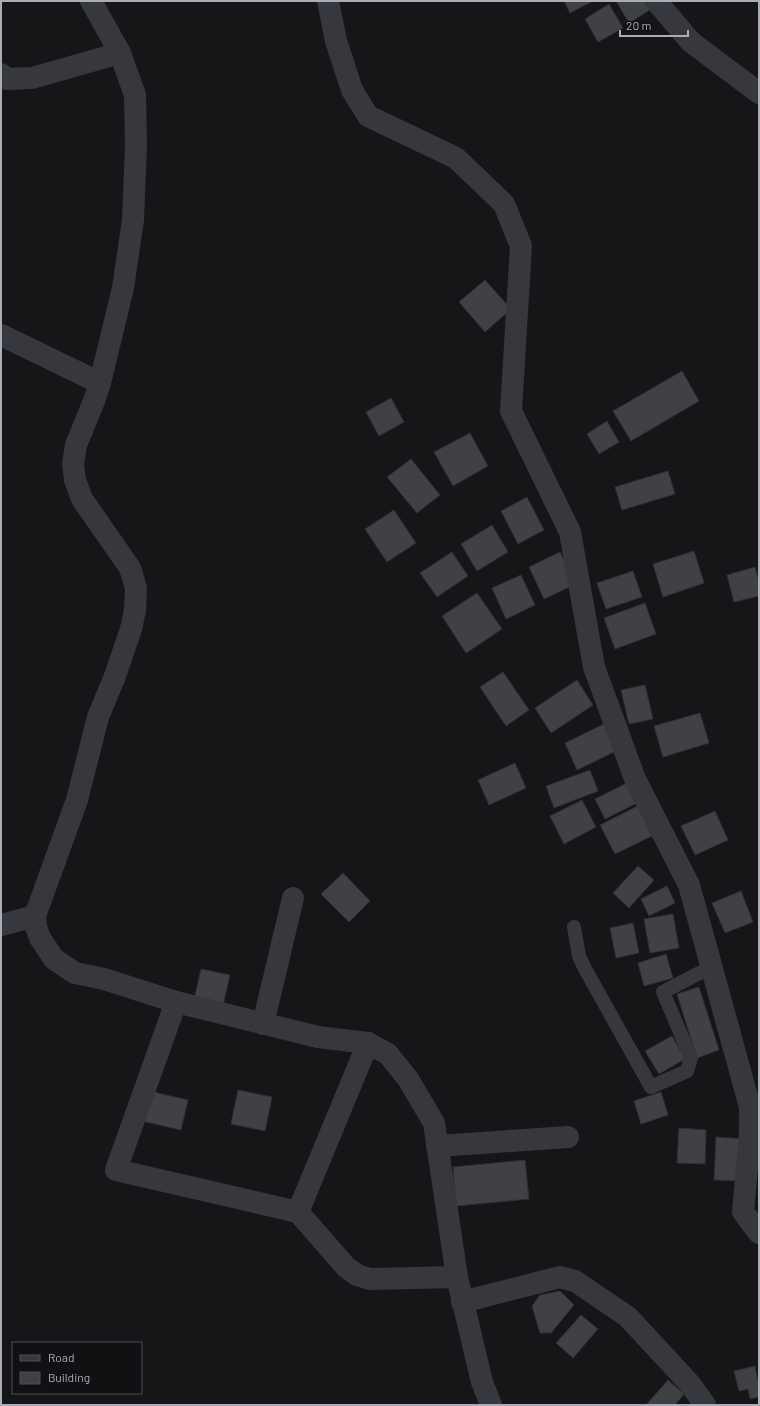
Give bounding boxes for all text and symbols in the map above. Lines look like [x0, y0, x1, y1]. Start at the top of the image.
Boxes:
scale bar [620, 12, 688, 38]
text: 20 m [626, 18, 652, 32]
legend [12, 1342, 142, 1394]
text: Road [48, 1350, 75, 1364]
text: Building [48, 1370, 90, 1384]

